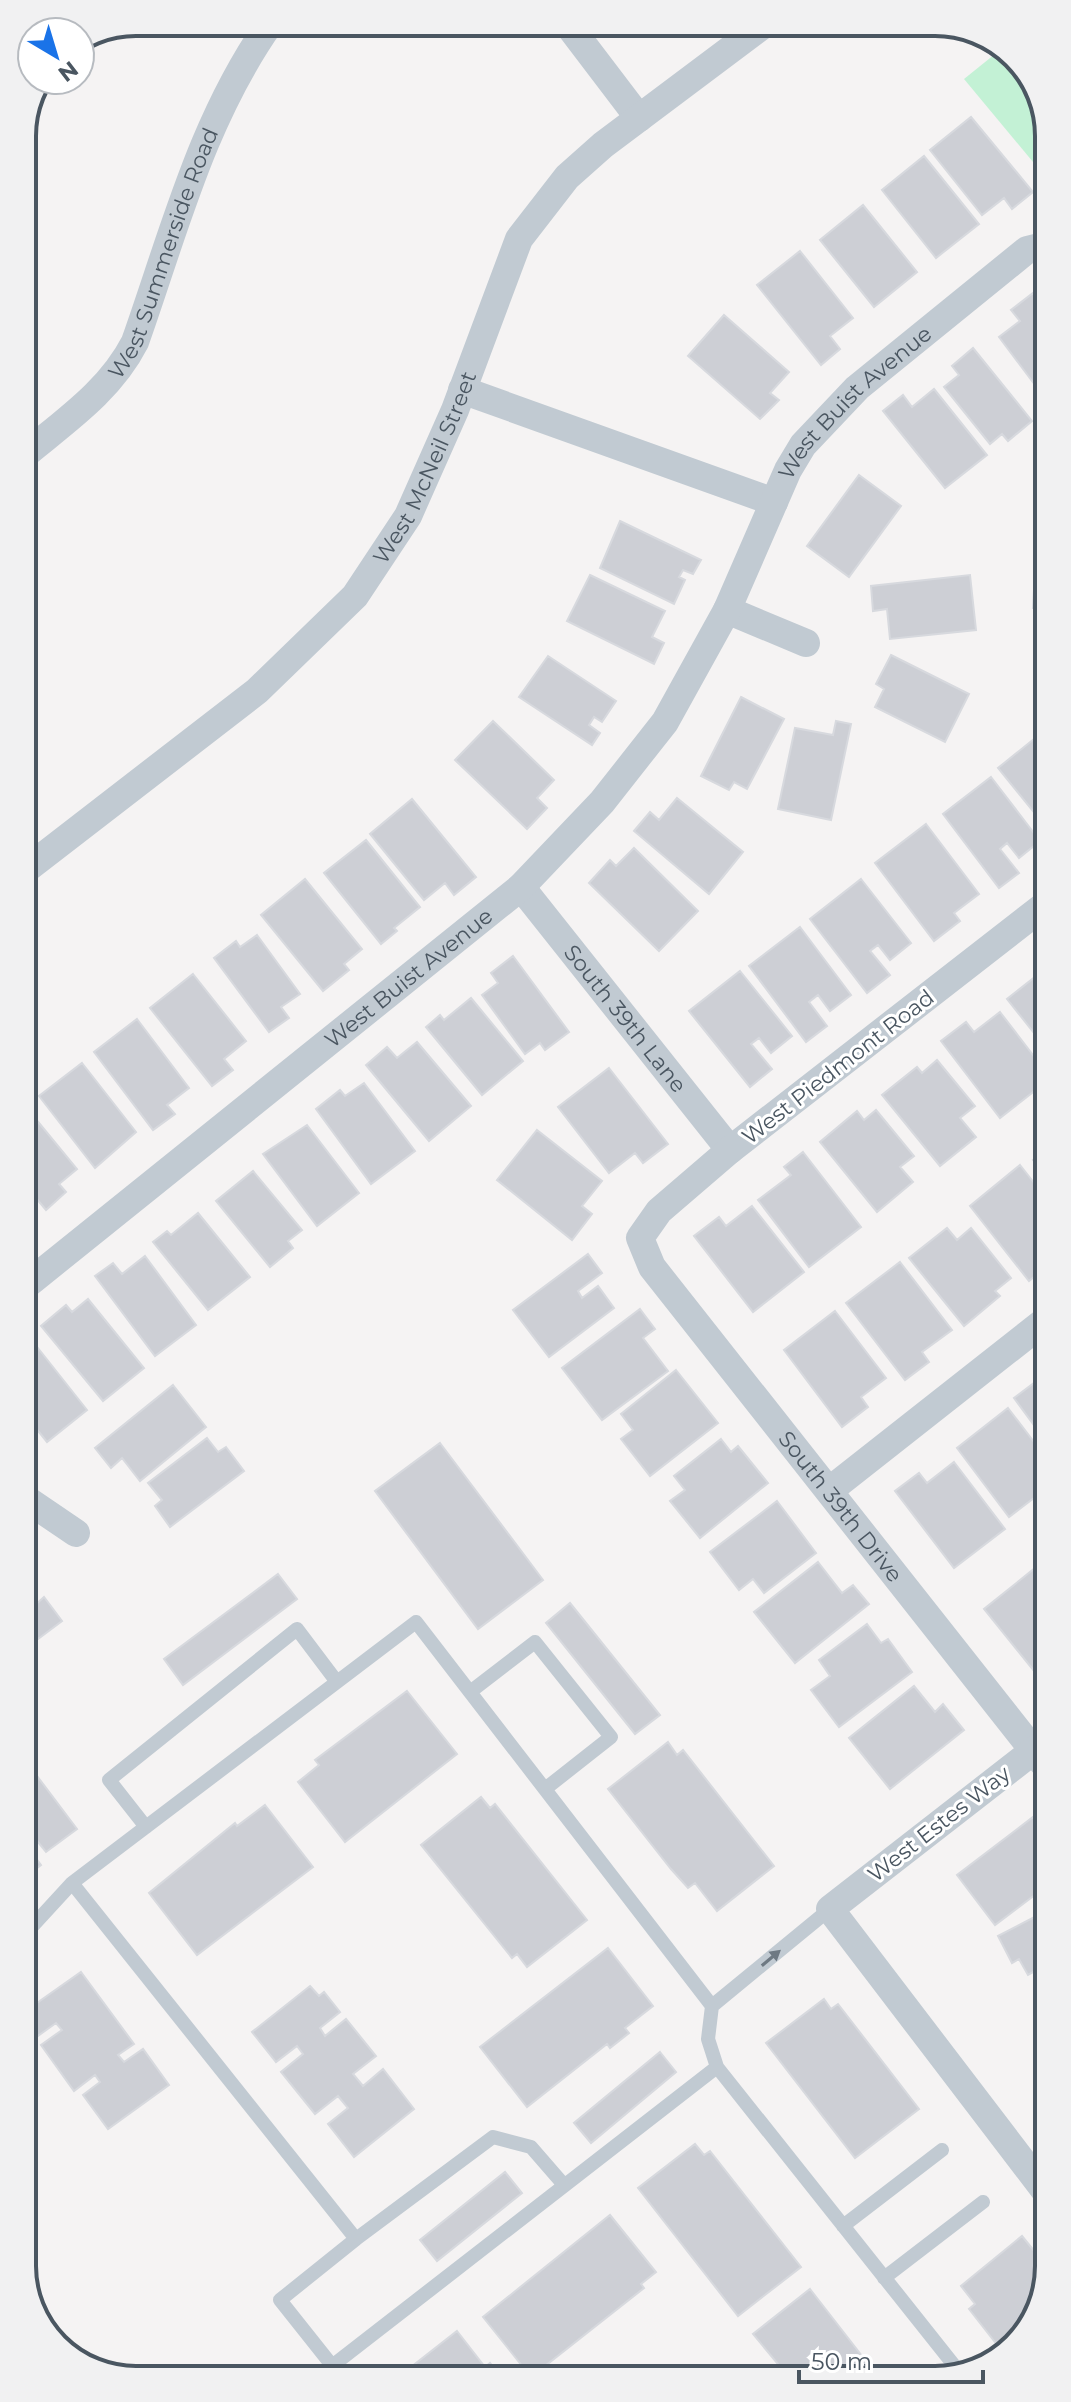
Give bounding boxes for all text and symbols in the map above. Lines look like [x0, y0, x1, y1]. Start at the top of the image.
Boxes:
north arrow [16, 16, 96, 96]
text: N [53, 55, 83, 87]
street label: West Summerside Road [102, 123, 224, 384]
street label: West Buist Avenue [772, 320, 937, 484]
street label: West McNeil Street [367, 367, 482, 569]
street label: West Buist Avenue [319, 902, 498, 1053]
street label: South 39th Lane [559, 939, 693, 1098]
street label: West Piedmont Road [737, 984, 939, 1150]
street label: South 39th Drive [773, 1425, 909, 1587]
street label: West Estes Way [862, 1760, 1016, 1888]
one-way arrow [761, 1950, 781, 1967]
scale bar [799, 2334, 983, 2384]
text: 50 m [811, 2347, 872, 2376]

